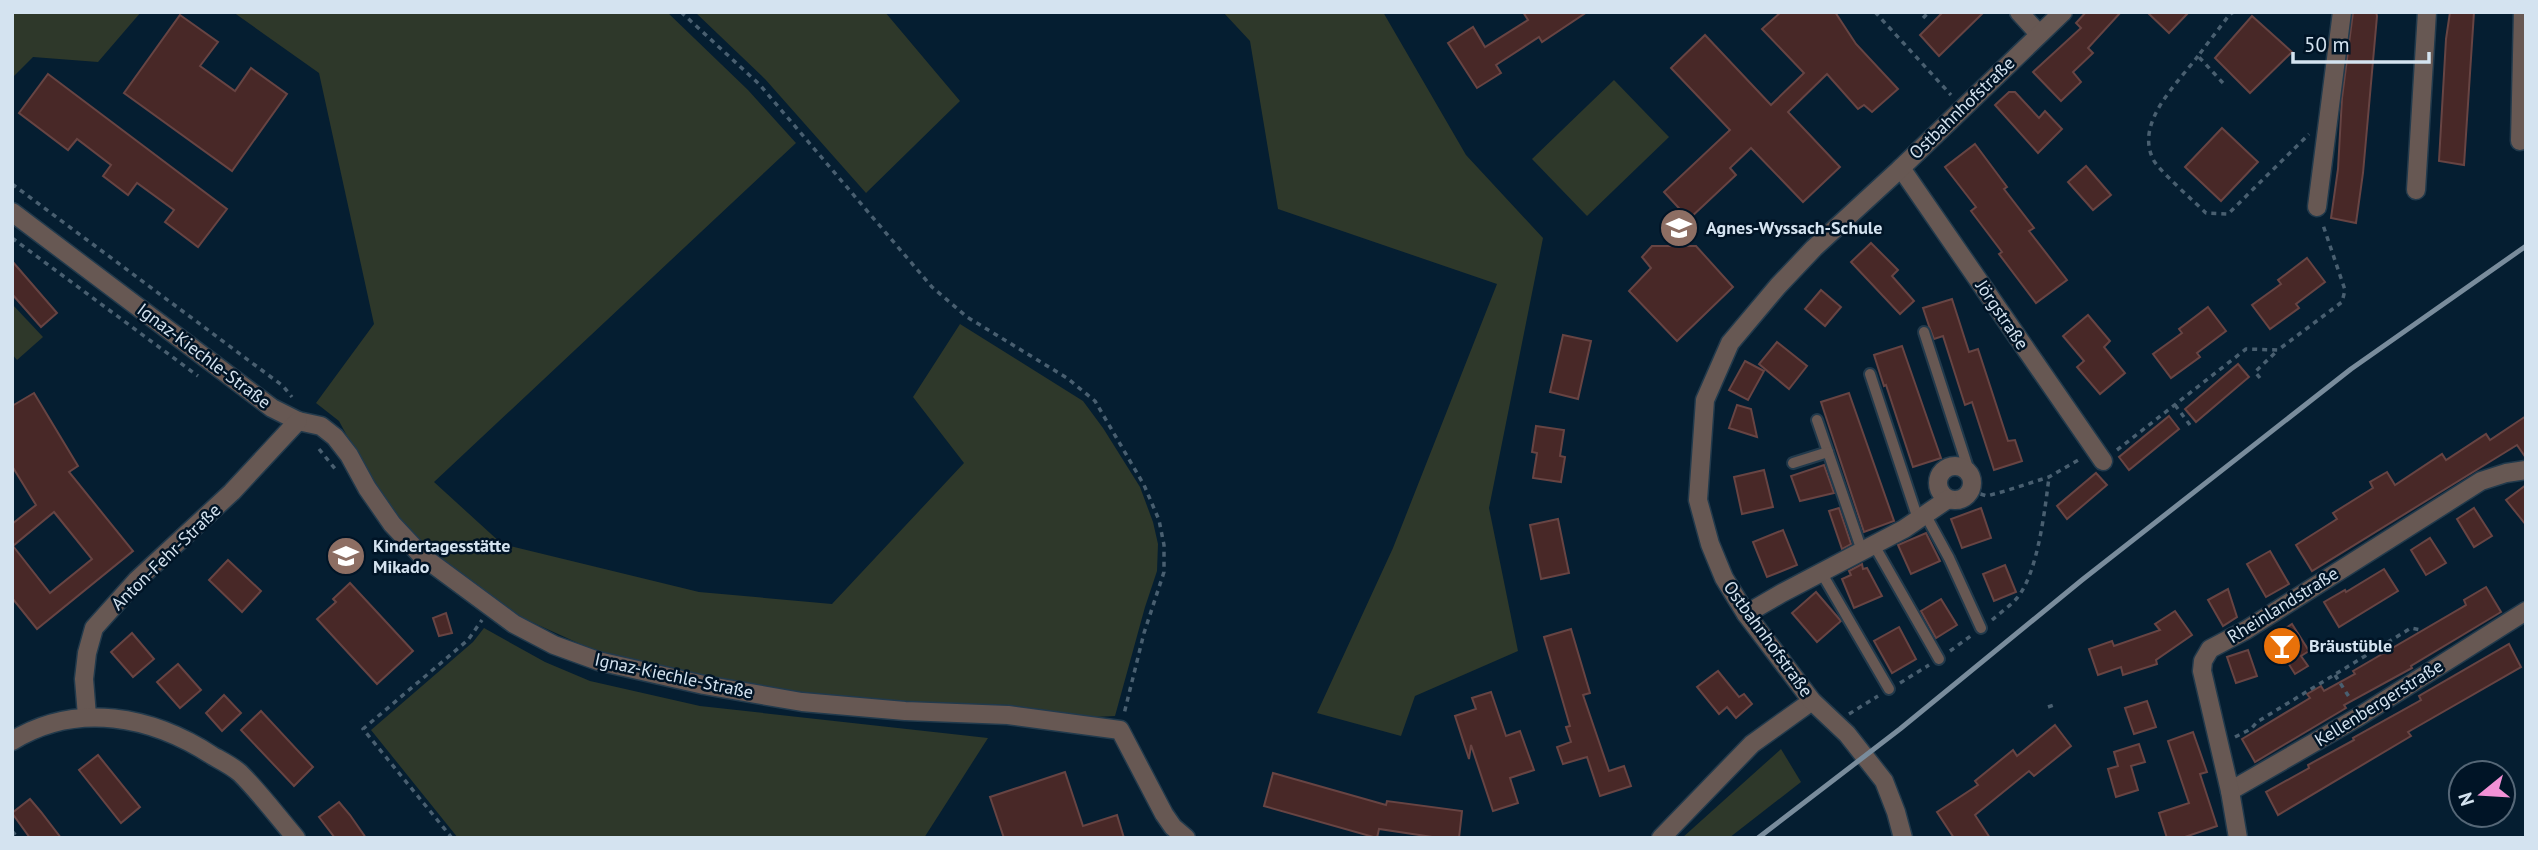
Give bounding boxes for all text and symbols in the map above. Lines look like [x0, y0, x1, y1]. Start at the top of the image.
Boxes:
scale bar [2293, 21, 2430, 65]
text: 50 m [2304, 31, 2350, 58]
street label: Ostbahnhofstraße [1904, 51, 2019, 164]
school or university icon: Agnes-Wyssach-Schule [1658, 207, 1700, 249]
place label: Agnes-Wyssach-Schule [1706, 216, 1882, 239]
street label: Jörgstraße [1970, 275, 2034, 354]
street label: Ignaz-Kiechle-Straße [133, 298, 276, 413]
street label: Anton-Fehr-Straße [106, 498, 225, 615]
place label: Kindertagesstätte Mikado [373, 534, 510, 578]
school or university icon: Kindertagesstätte Mikado [325, 535, 367, 577]
street label: Rheinlandstraße [2223, 561, 2343, 648]
street label: Ostbahnhofstraße [1719, 576, 1818, 701]
bar icon: Bräustüble [2261, 625, 2303, 667]
place label: Bräustüble [2309, 634, 2392, 657]
street label: Ignaz-Kiechle-Straße [593, 647, 756, 704]
street label: Kellenbergerstraße [2310, 654, 2447, 751]
north arrow [2447, 759, 2517, 829]
text: N [2452, 790, 2479, 809]

